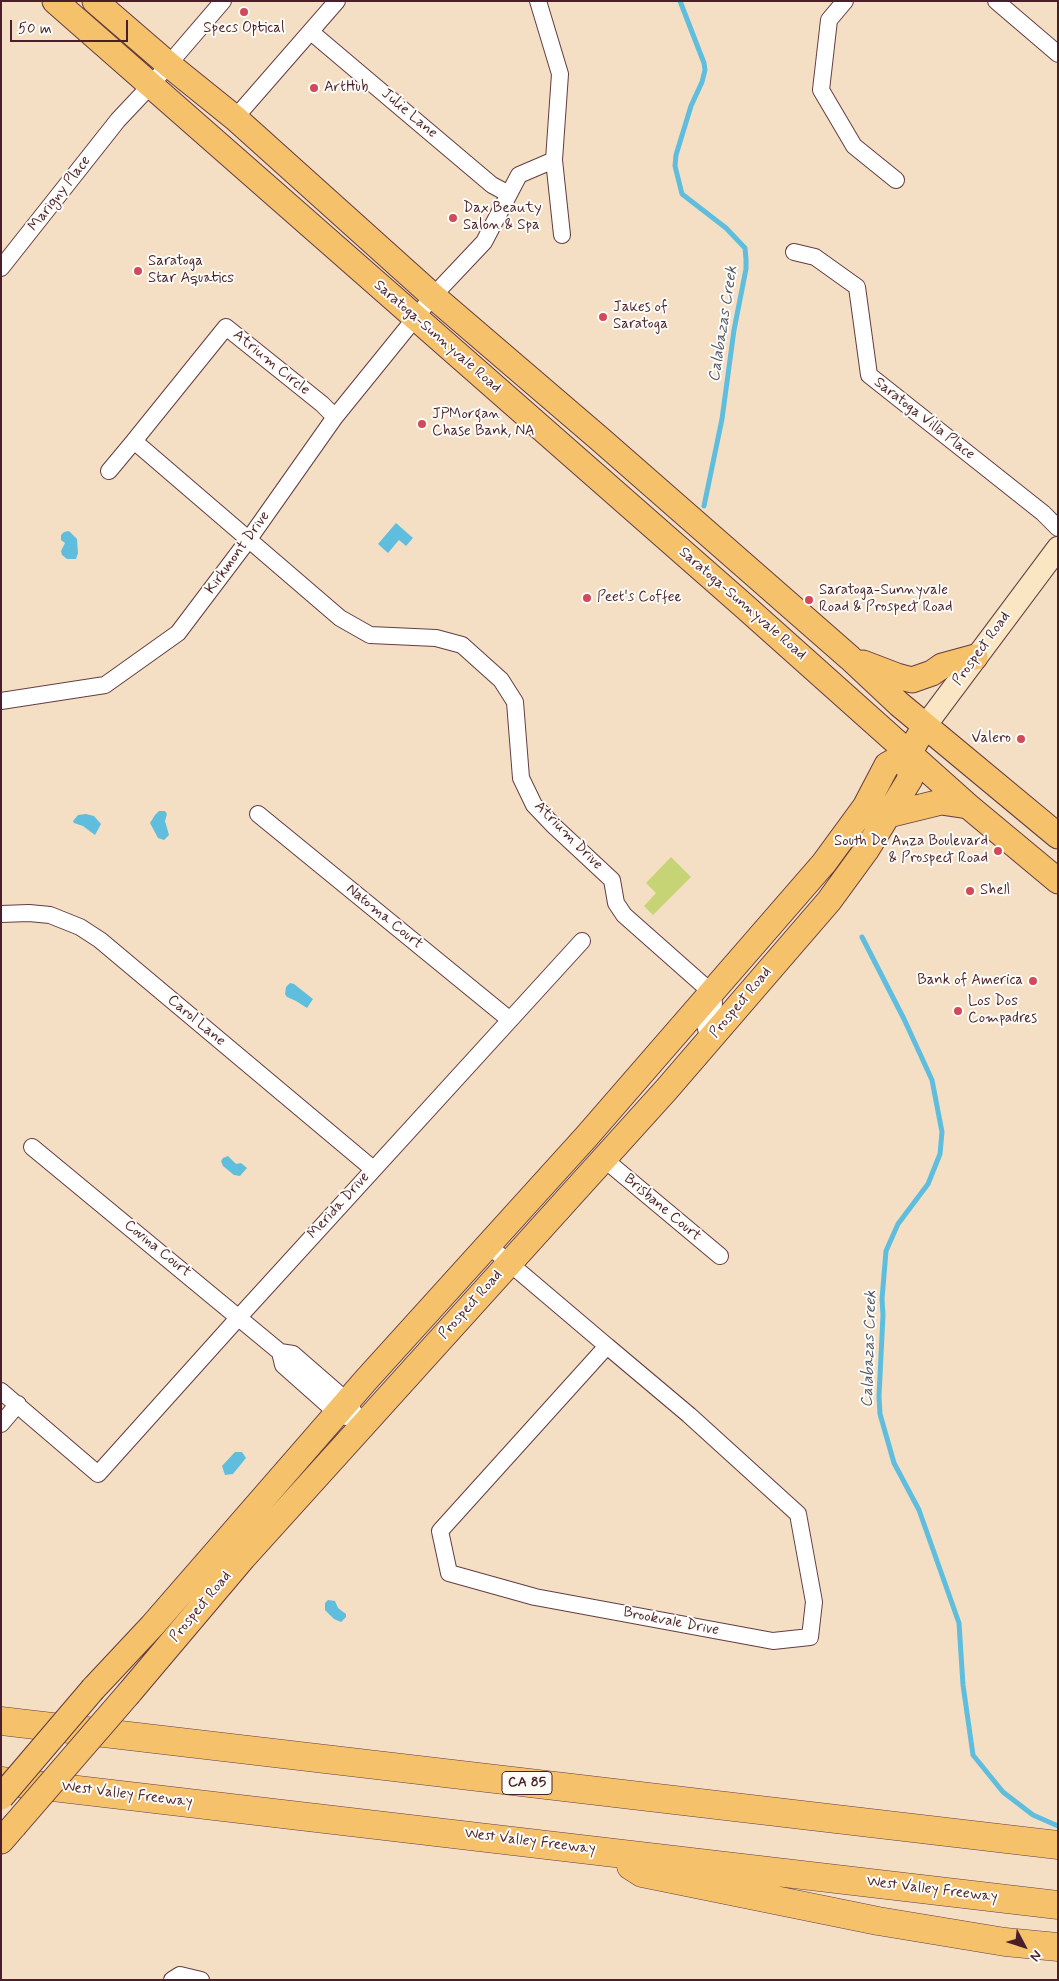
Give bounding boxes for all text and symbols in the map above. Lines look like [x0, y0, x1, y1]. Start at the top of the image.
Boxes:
marker: Specs Optical [238, 6, 250, 18]
scale bar [12, 10, 130, 42]
text: 50 m [18, 19, 52, 39]
place label: Specs Optical [203, 20, 285, 38]
place label: ArtHub [324, 79, 368, 97]
marker: ArtHub [308, 82, 320, 94]
street label: Julie Lane [377, 85, 441, 143]
street label: Marigny Place [25, 153, 95, 235]
place label: Dax Beauty Salon & Spa [463, 200, 542, 235]
marker: Dax Beauty Salon & Spa [447, 212, 459, 224]
place label: Saratoga Star Aquatics [148, 253, 234, 288]
marker: Saratoga Star Aquatics [132, 265, 144, 277]
water label: Calabazas Creek [705, 265, 743, 383]
street label: Saratoga-Sunnyvale Road [370, 277, 504, 397]
place label: Jakes of Saratoga [613, 299, 668, 334]
marker: Jakes of Saratoga [597, 311, 609, 323]
street label: Atrium Circle [229, 326, 313, 400]
street label: Saratoga Villa Place [870, 374, 978, 464]
place label: JPMorgan Chase Bank, NA [432, 406, 535, 441]
marker: JPMorgan Chase Bank, NA [416, 418, 428, 430]
street label: Kirkmont Drive [202, 508, 274, 598]
street label: Saratoga-Sunnyvale Road [675, 544, 809, 664]
place label: Saratoga-Sunnyvale Road & Prospect Road [819, 582, 952, 617]
place label: Peet's Coffee [597, 589, 682, 607]
marker: Peet's Coffee [581, 592, 593, 604]
marker: Saratoga-Sunnyvale Road & Prospect Road [803, 594, 815, 606]
street label: Prospect Road [949, 609, 1015, 689]
place label: Valero [971, 730, 1011, 748]
marker: Valero [1015, 733, 1027, 745]
street label: Atrium Drive [530, 798, 606, 874]
place label: South De Anza Boulevard & Prospect Road [834, 833, 988, 868]
marker: South De Anza Boulevard & Prospect Road [992, 845, 1004, 857]
street label: Natoma Court [342, 881, 426, 953]
place label: Shell [980, 882, 1010, 900]
marker: Shell [964, 885, 976, 897]
street label: Prospect Road [706, 964, 776, 1042]
place label: Bank of America [917, 972, 1023, 990]
marker: Bank of America [1027, 975, 1039, 987]
street label: Carol Lane [163, 992, 229, 1050]
place label: Los Dos Compadres [968, 993, 1037, 1028]
marker: Los Dos Compadres [952, 1005, 964, 1017]
street label: Merida Drive [304, 1169, 374, 1243]
street label: Brisbane Court [620, 1171, 704, 1245]
street label: Covina Court [120, 1217, 194, 1281]
street label: Prospect Road [435, 1267, 507, 1343]
water label: Calabazas Creek [858, 1290, 882, 1408]
street label: Prospect Road [166, 1568, 236, 1646]
street label: Brookvale Drive [622, 1604, 720, 1640]
road number: CA 85 [502, 1772, 552, 1795]
street label: West Valley Freeway [60, 1778, 194, 1812]
street label: West Valley Freeway [463, 1825, 597, 1859]
street label: West Valley Freeway [865, 1873, 999, 1907]
north arrow [999, 1921, 1049, 1971]
text: N [1026, 1946, 1045, 1965]

